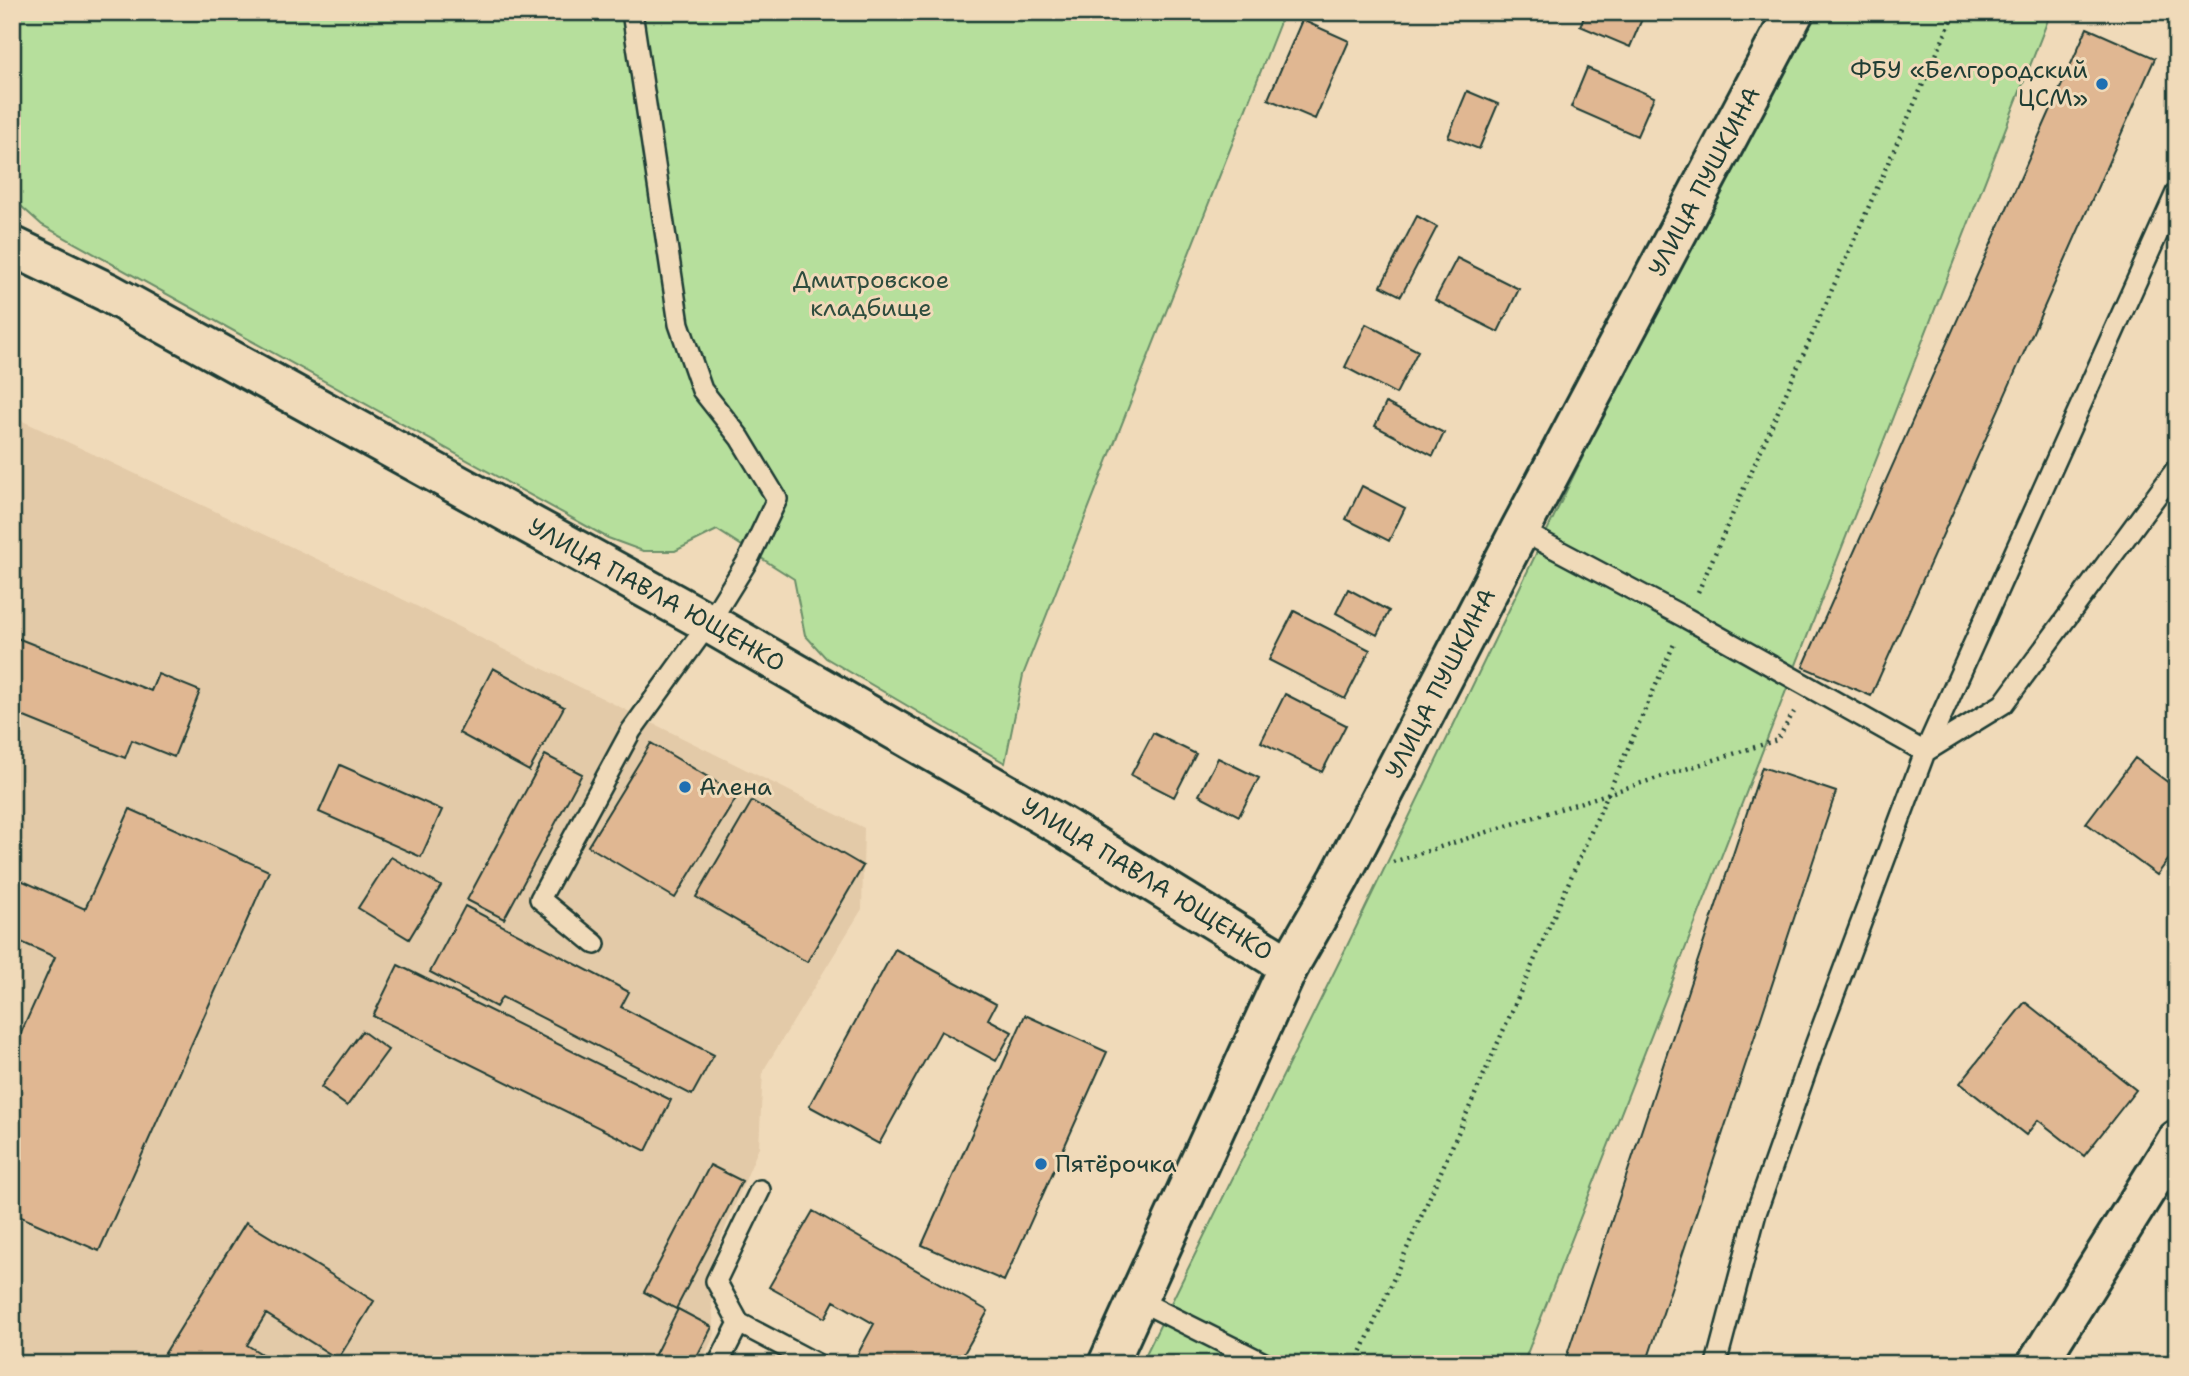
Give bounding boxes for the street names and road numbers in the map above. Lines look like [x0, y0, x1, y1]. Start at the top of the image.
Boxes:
street label: УЛИЦА ПУШКИНА [1641, 81, 1768, 282]
street label: УЛИЦА ПАВЛА ЮЩЕНКО [523, 511, 791, 679]
street label: УЛИЦА ПУШКИНА [1378, 583, 1503, 784]
street label: УЛИЦА ПАВЛА ЮЩЕНКО [1016, 790, 1279, 968]

